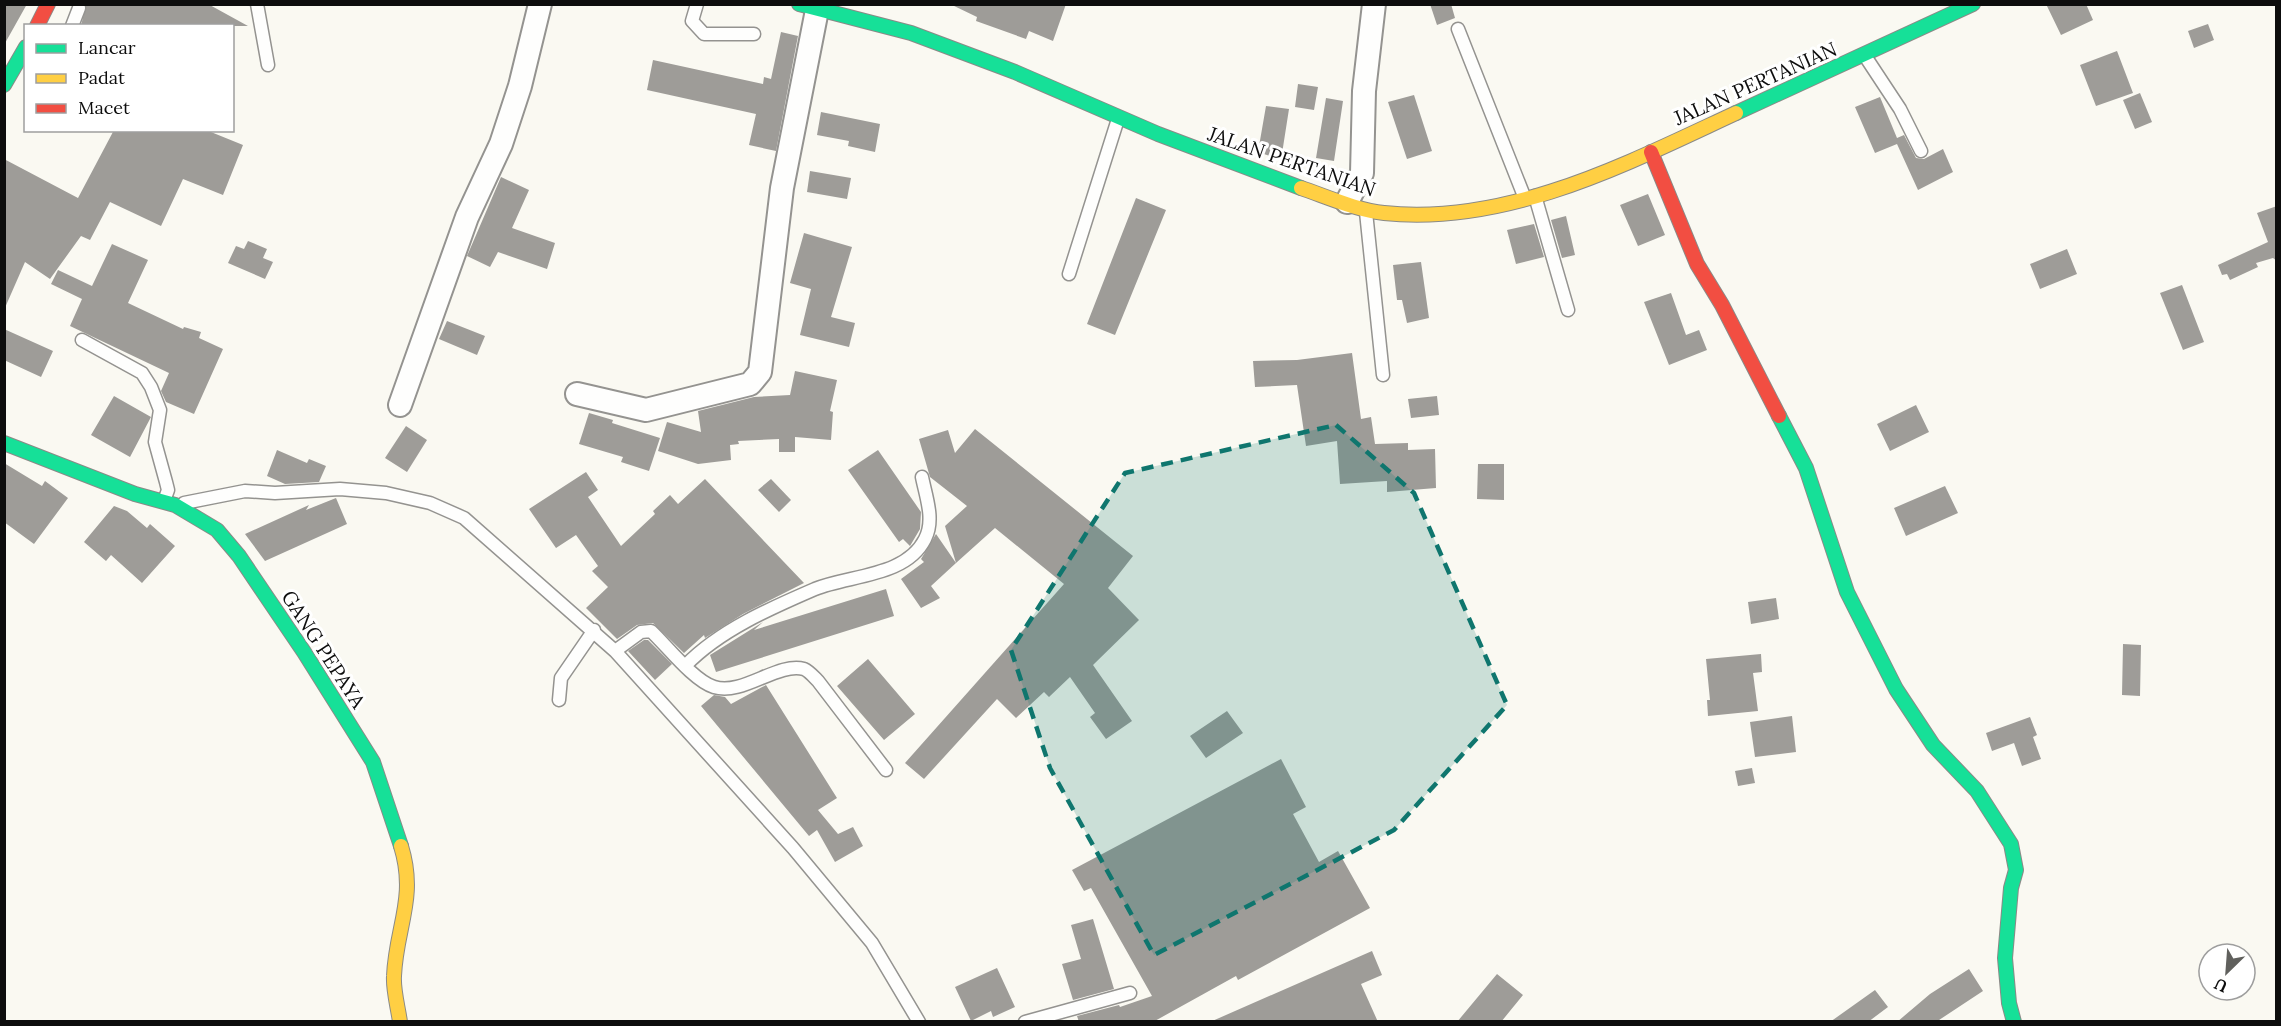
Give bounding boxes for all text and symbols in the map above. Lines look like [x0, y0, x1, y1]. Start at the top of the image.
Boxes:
legend [24, 24, 234, 132]
text: Lancar [78, 36, 136, 59]
street label: JALAN PERTANIAN [1669, 36, 1840, 131]
text: Padat [78, 66, 125, 89]
text: Macet [78, 96, 130, 119]
street label: JALAN PERTANIAN [1204, 120, 1379, 201]
street label: GANG PEPAYA [277, 585, 372, 713]
north arrow [2197, 942, 2257, 1002]
text: U [2211, 974, 2230, 997]

